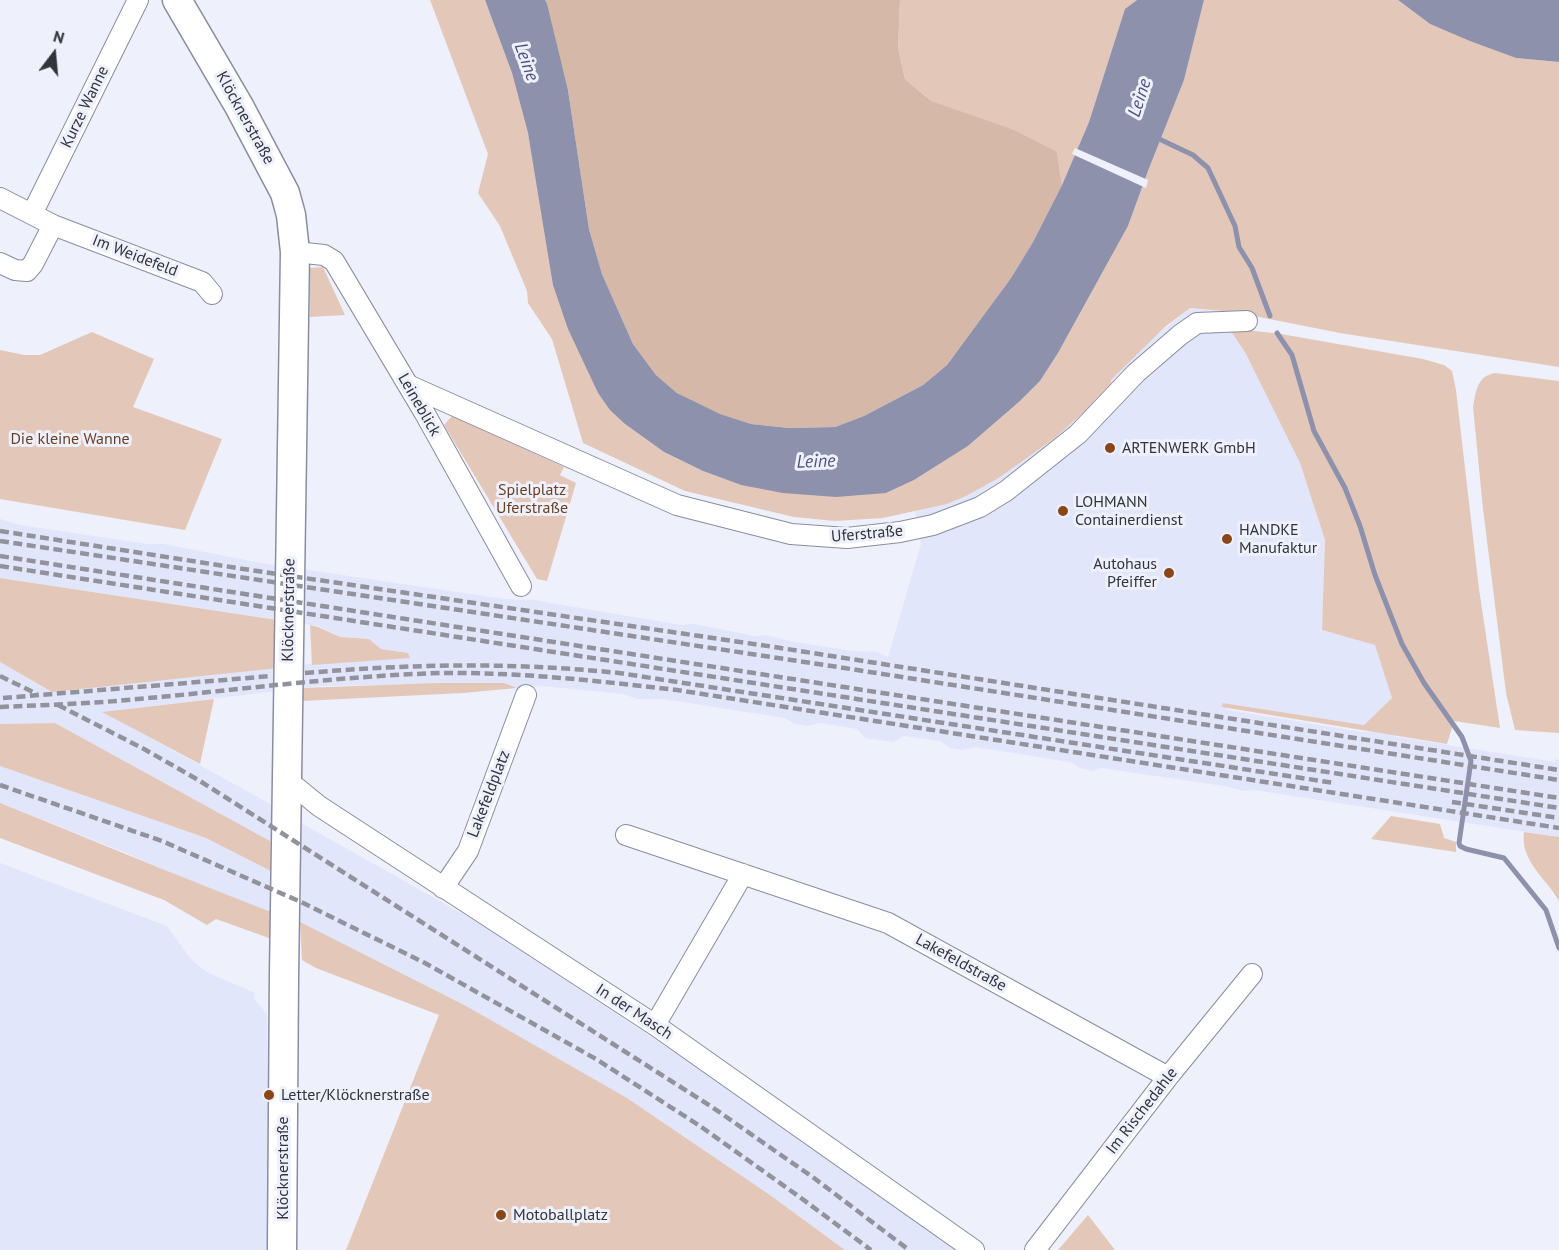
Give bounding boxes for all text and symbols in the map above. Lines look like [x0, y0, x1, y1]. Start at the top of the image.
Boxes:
north arrow [24, 24, 84, 84]
text: N [51, 26, 67, 48]
water label: Leine [509, 40, 543, 84]
street label: Kurze Wanne [57, 63, 113, 151]
street label: Klöcknerstraße [212, 68, 278, 168]
water label: Leine [1124, 76, 1156, 120]
street label: Im Weidefeld [90, 231, 180, 281]
street label: Leineblick [393, 370, 445, 440]
park label: Die kleine Wanne [10, 429, 130, 449]
place label: ARTENWERK GmbH [1122, 438, 1256, 458]
marker: ARTENWERK GmbH [1103, 441, 1117, 455]
water label: Leine [796, 451, 836, 473]
park label: Spielplatz Uferstraße [496, 480, 568, 518]
place label: LOHMANN Containerdienst [1075, 492, 1183, 530]
marker: LOHMANN Containerdienst [1056, 504, 1070, 518]
place label: HANDKE Manufaktur [1239, 520, 1317, 558]
street label: Uferstraße [830, 521, 904, 547]
marker: HANDKE Manufaktur [1220, 532, 1234, 546]
place label: Autohaus Pfeiffer [1093, 554, 1157, 592]
street label: Klöcknerstraße [278, 558, 300, 662]
marker: Autohaus Pfeiffer [1162, 566, 1176, 580]
street label: Lakefeldplatz [464, 748, 514, 840]
street label: Lakefeldstraße [912, 930, 1010, 996]
street label: In der Masch [592, 980, 676, 1044]
street label: Im Rischedahle [1102, 1064, 1182, 1158]
place label: Letter/Klöcknerstraße [281, 1085, 430, 1105]
marker: Letter/Klöcknerstraße [262, 1088, 276, 1102]
street label: Klöcknerstraße [273, 1116, 293, 1220]
place label: Motoballplatz [513, 1205, 608, 1225]
marker: Motoballplatz [494, 1208, 508, 1222]

